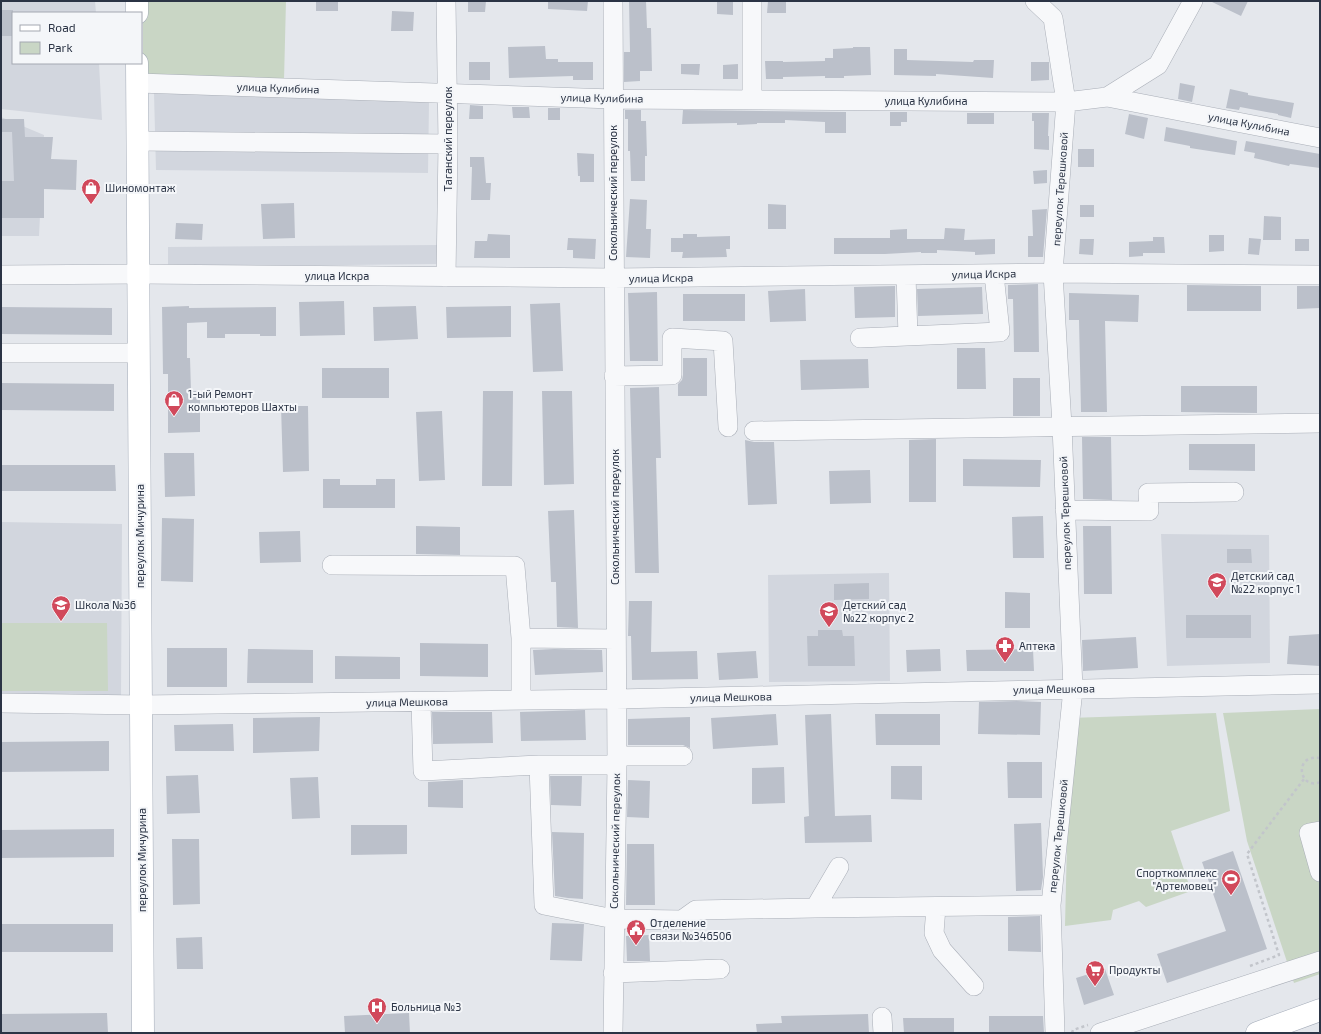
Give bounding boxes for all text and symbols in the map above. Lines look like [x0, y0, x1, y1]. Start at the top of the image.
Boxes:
legend [12, 12, 142, 64]
text: Road [48, 20, 76, 34]
text: Park [48, 40, 73, 54]
street label: улица Кулибина [236, 80, 320, 96]
street label: Таганский переулок [441, 86, 455, 192]
street label: улица Кулибина [560, 90, 644, 106]
street label: улица Кулибина [885, 94, 967, 108]
street label: улица Кулибина [1207, 109, 1291, 139]
street label: Сокольнический переулок [606, 125, 620, 261]
street label: переулок Терешковой [1049, 132, 1071, 246]
shop icon: Шиномонтаж [80, 177, 102, 205]
place label: Шиномонтаж [105, 181, 176, 194]
street label: улица Искра [952, 266, 1016, 282]
street label: улица Искра [305, 269, 369, 283]
street label: улица Искра [629, 270, 693, 286]
place label: 1-ый Ремонт компьютеров Шахты [188, 387, 297, 413]
shop icon: 1-ый Ремонт компьютеров Шахты [163, 389, 185, 417]
street label: Сокольнический переулок [608, 449, 622, 585]
street label: переулок Терешковой [1056, 456, 1074, 570]
street label: переулок Мичурина [133, 484, 147, 588]
place label: Детский сад №22 корпус 1 [1231, 569, 1300, 596]
school or university icon: Детский сад №22 корпус 1 [1206, 571, 1228, 599]
school or university icon: Школа №36 [50, 594, 72, 622]
place label: Школа №36 [75, 598, 136, 611]
place label: Детский сад №22 корпус 2 [843, 598, 914, 625]
school or university icon: Детский сад №22 корпус 2 [818, 600, 840, 628]
pharmacy icon: Аптека [994, 635, 1016, 663]
place label: Аптека [1019, 639, 1055, 652]
street label: улица Мешкова [1013, 681, 1095, 697]
street label: улица Мешкова [690, 689, 772, 705]
street label: улица Мешкова [366, 694, 448, 710]
street label: Сокольнический переулок [607, 773, 623, 909]
street label: переулок Терешковой [1045, 778, 1071, 894]
street label: переулок Мичурина [135, 808, 149, 912]
place label: Спорткомплекс "Артемовец" [1136, 866, 1217, 892]
sports icon: Спорткомплекс "Артемовец" [1220, 868, 1242, 896]
place label: Отделение связи №346506 [650, 916, 732, 942]
public building icon: Отделение связи №346506 [625, 918, 647, 946]
supermarket icon: Продукты [1084, 959, 1106, 987]
place label: Продукты [1109, 963, 1160, 977]
hospital icon: Больница №3 [366, 996, 388, 1024]
place label: Больница №3 [391, 1000, 461, 1013]

